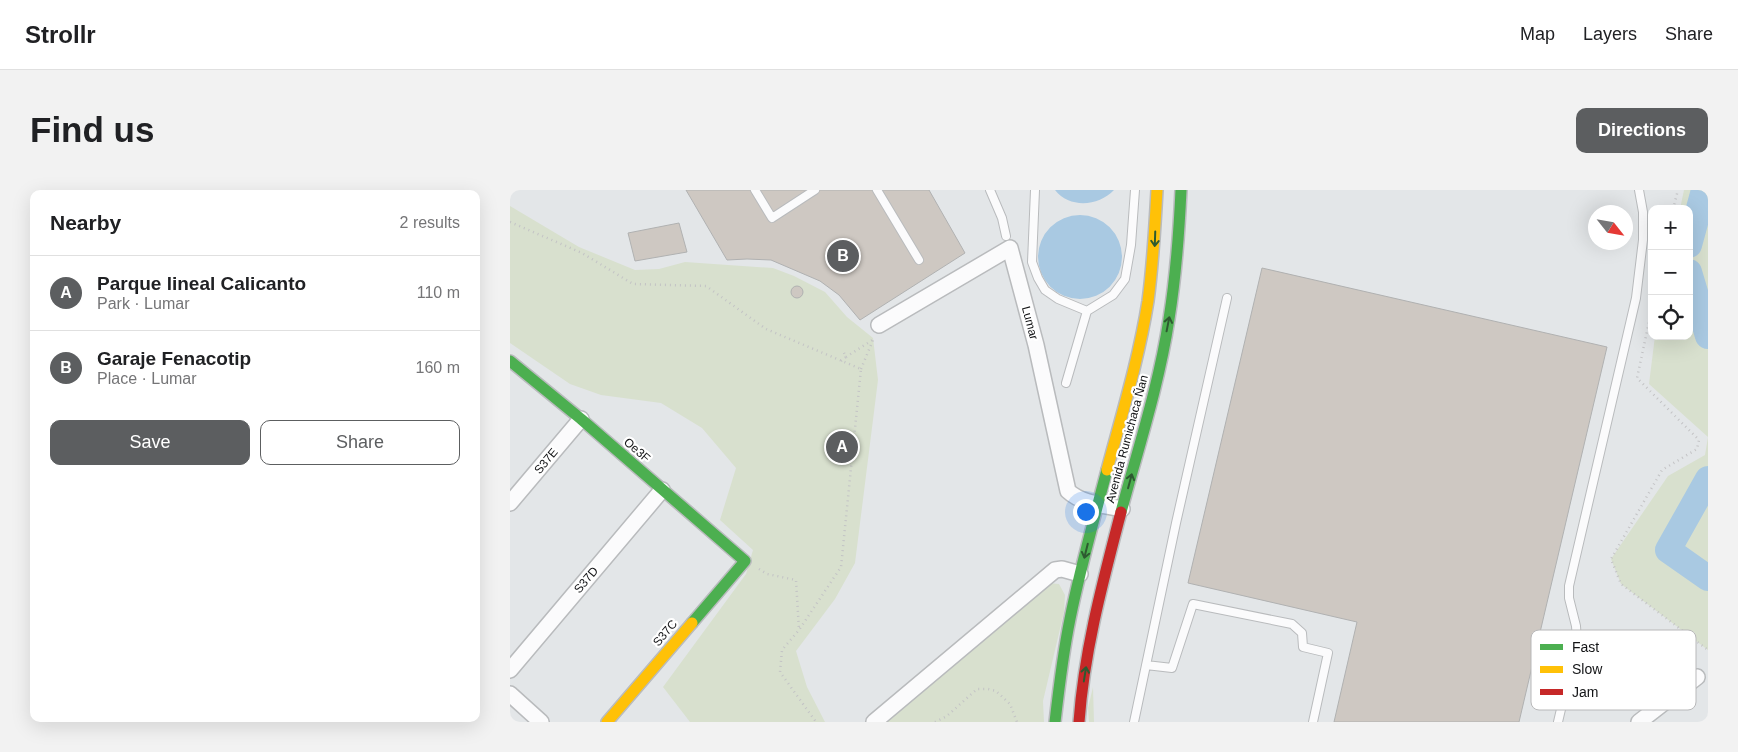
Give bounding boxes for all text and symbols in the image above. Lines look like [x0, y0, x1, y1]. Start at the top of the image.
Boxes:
text: Strollr [25, 21, 96, 48]
text: Map [1520, 24, 1555, 44]
text: Layers [1583, 24, 1637, 44]
text: Share [1665, 24, 1713, 44]
button: Directions [1576, 108, 1708, 153]
text: Find us [30, 110, 154, 149]
north arrow [1588, 205, 1633, 250]
map controls [1648, 205, 1693, 340]
button: + [1648, 205, 1693, 250]
text: Nearby [50, 211, 121, 234]
text: 2 results [400, 214, 460, 231]
one-way arrow [1150, 230, 1160, 246]
pin: B [827, 237, 859, 275]
button: − [1648, 250, 1693, 295]
text: Parque lineal Calicanto [97, 273, 306, 294]
text: A [60, 284, 72, 301]
text: 110 m [417, 284, 460, 301]
text: Park · Lumar [97, 295, 189, 312]
button: locate [1648, 295, 1693, 340]
street label: Lumar [1019, 305, 1041, 341]
one-way arrow [1164, 316, 1174, 332]
text: Garaje Fenacotip [97, 348, 251, 369]
text: B [60, 359, 72, 376]
text: 160 m [416, 359, 460, 376]
text: Place · Lumar [97, 370, 197, 387]
street label: Avenida Rumichaca Ñan [1103, 374, 1151, 504]
button: Save [50, 420, 250, 465]
button: Share [260, 420, 460, 465]
pin: A [826, 428, 858, 466]
street label: Oe3F [621, 435, 653, 465]
street label: S37E [531, 445, 561, 477]
one-way arrow [1125, 474, 1135, 490]
your location [1073, 499, 1099, 525]
one-way arrow [1081, 542, 1091, 558]
street label: S37D [571, 564, 601, 596]
street label: S37C [650, 617, 680, 649]
legend [1531, 630, 1696, 710]
text: Fast [1572, 639, 1599, 655]
text: Slow [1572, 661, 1603, 677]
one-way arrow [1080, 666, 1090, 682]
text: Jam [1572, 684, 1598, 700]

